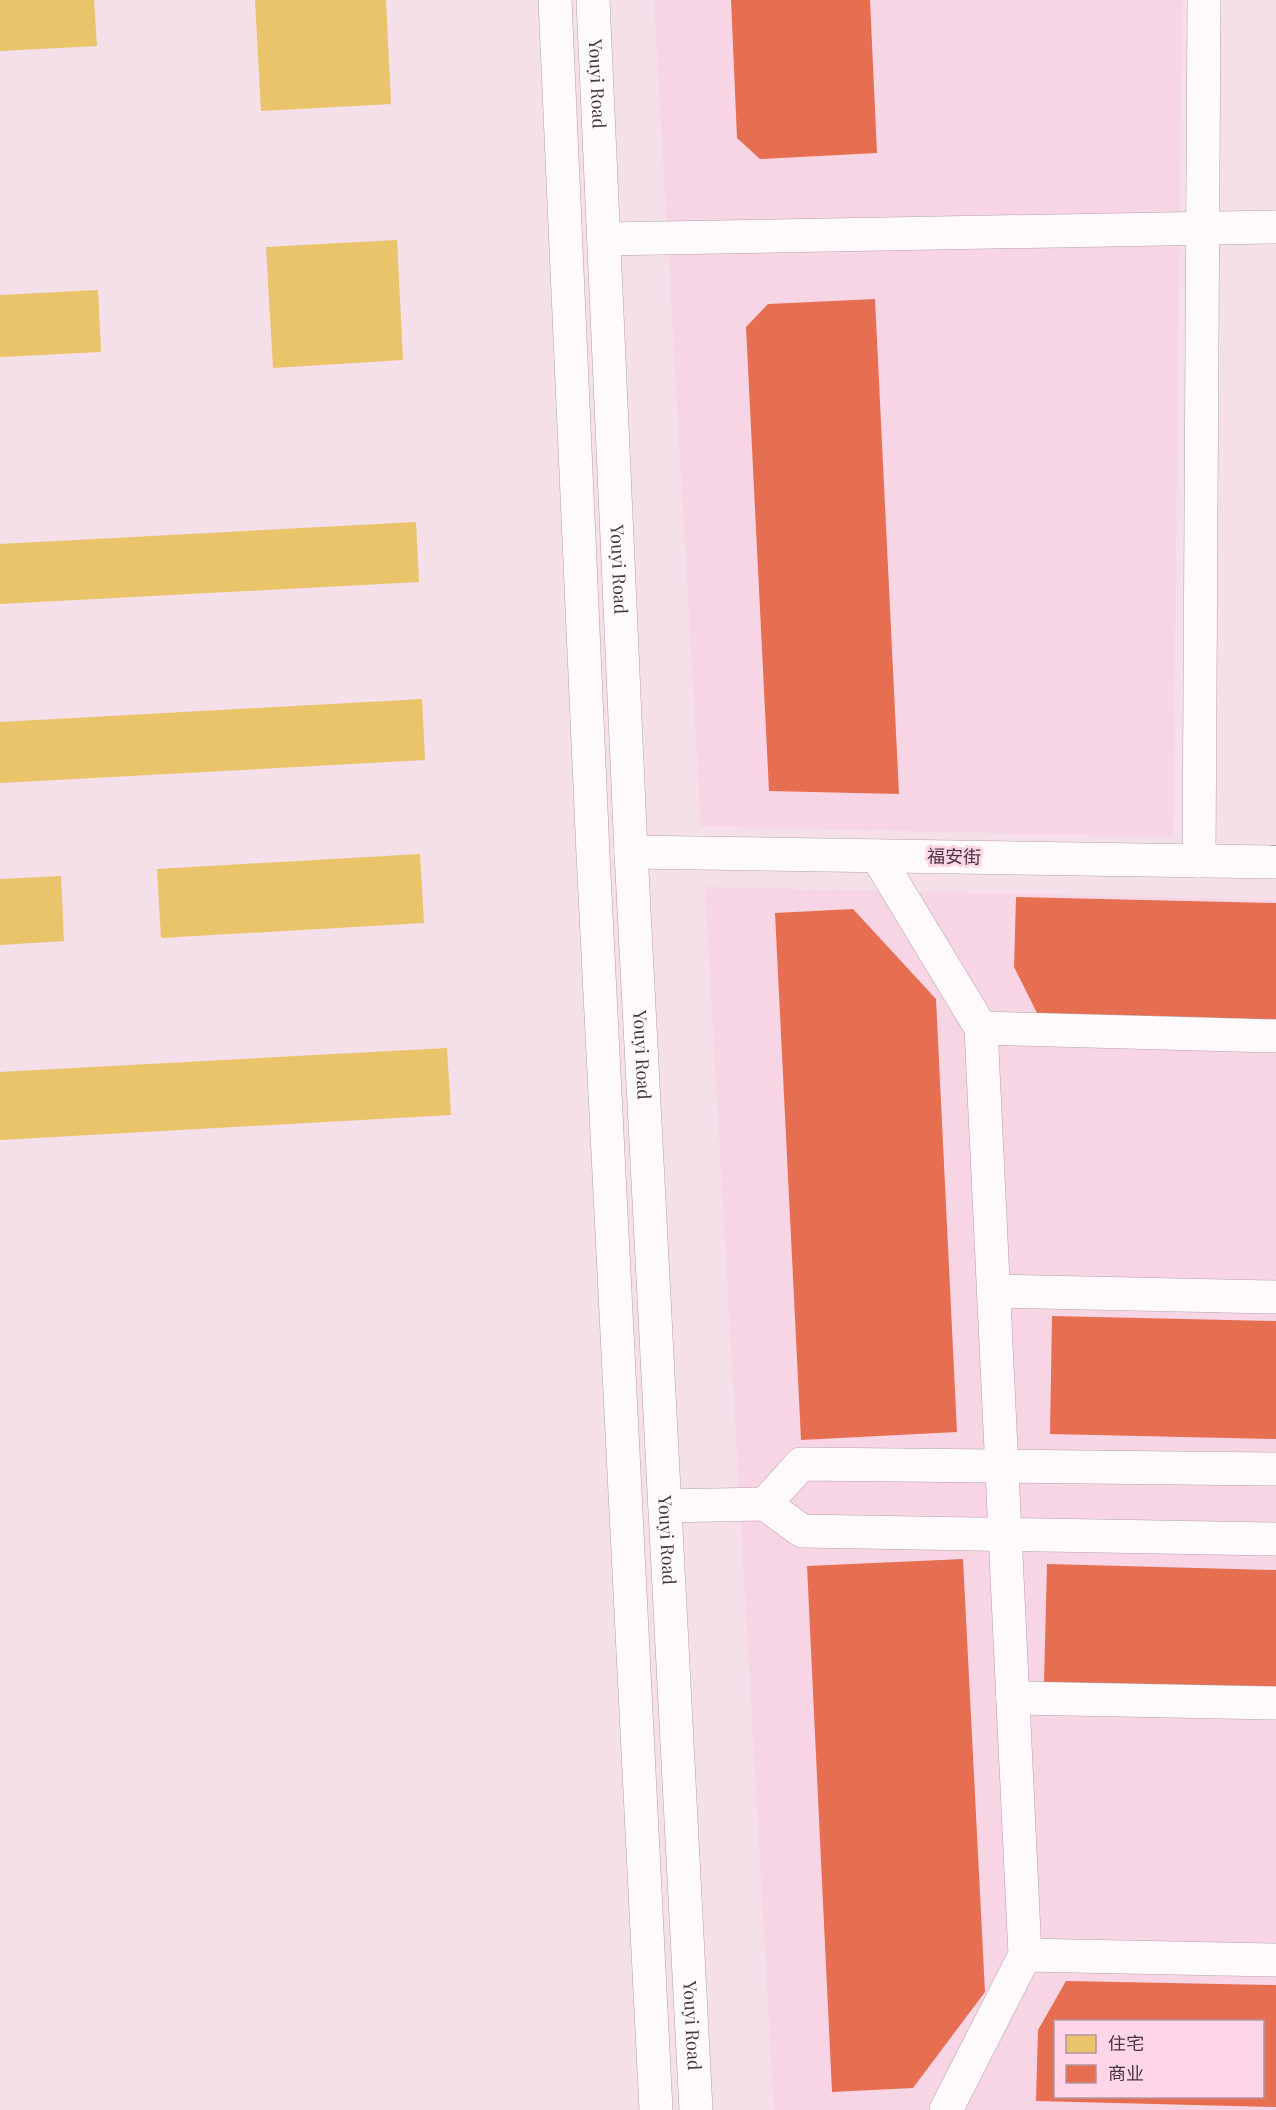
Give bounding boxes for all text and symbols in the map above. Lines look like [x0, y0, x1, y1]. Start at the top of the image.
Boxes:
street label: Youyi Road [584, 38, 612, 130]
street label: Youyi Road [605, 523, 633, 615]
street label: 福安街 [927, 844, 981, 868]
street label: Youyi Road [628, 1008, 657, 1101]
street label: Youyi Road [653, 1494, 682, 1586]
street label: Youyi Road [678, 1979, 707, 2071]
legend [1054, 2020, 1264, 2098]
text: 住宅 [1108, 2031, 1144, 2055]
text: 商业 [1108, 2061, 1144, 2085]

